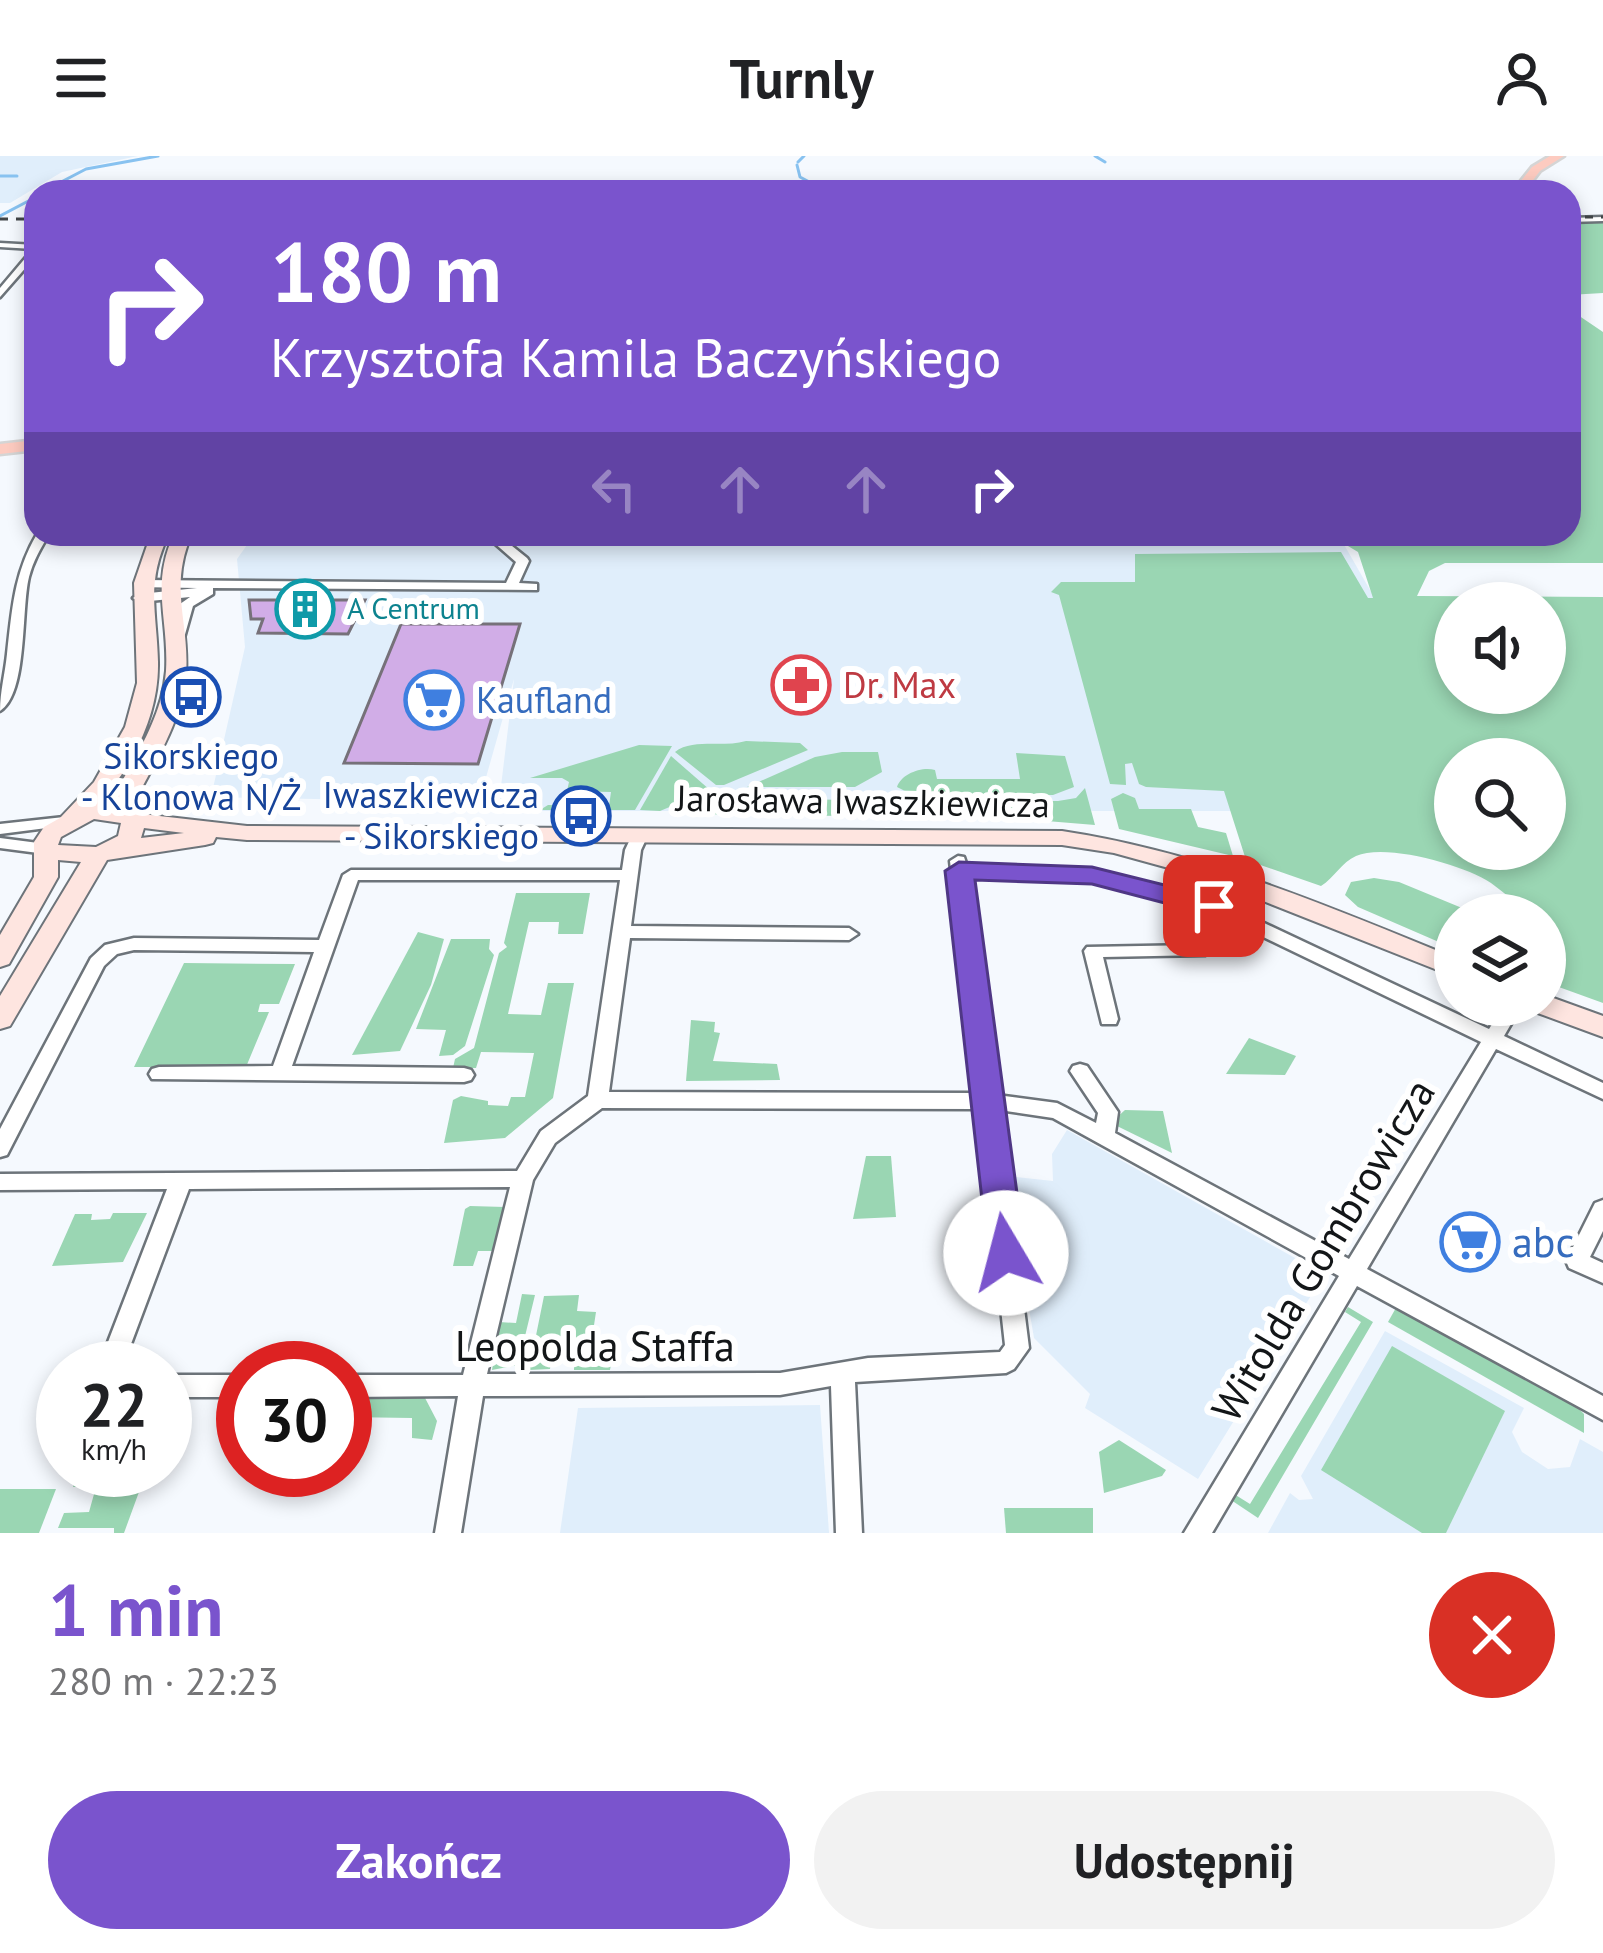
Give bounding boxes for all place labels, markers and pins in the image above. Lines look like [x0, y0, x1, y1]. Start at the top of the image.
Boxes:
building icon: A Centrum [274, 578, 336, 640]
place label: A Centrum [347, 588, 480, 627]
pharmacy icon: Dr. Max [770, 654, 832, 716]
place label: Dr. Max [843, 661, 956, 708]
bus stop icon: Sikorskiego - Klonowa N/Ż [160, 666, 222, 728]
supermarket icon: Kaufland [403, 669, 465, 731]
place label: Kaufland [476, 676, 612, 723]
place label: Sikorskiego - Klonowa N/Ż [81, 732, 301, 820]
place label: Iwaszkiewicza - Sikorskiego [322, 771, 539, 859]
bus stop icon: Iwaszkiewicza - Sikorskiego [550, 785, 612, 847]
pin [1163, 855, 1265, 957]
supermarket icon: abc [1439, 1211, 1501, 1273]
place label: abc [1512, 1214, 1574, 1269]

